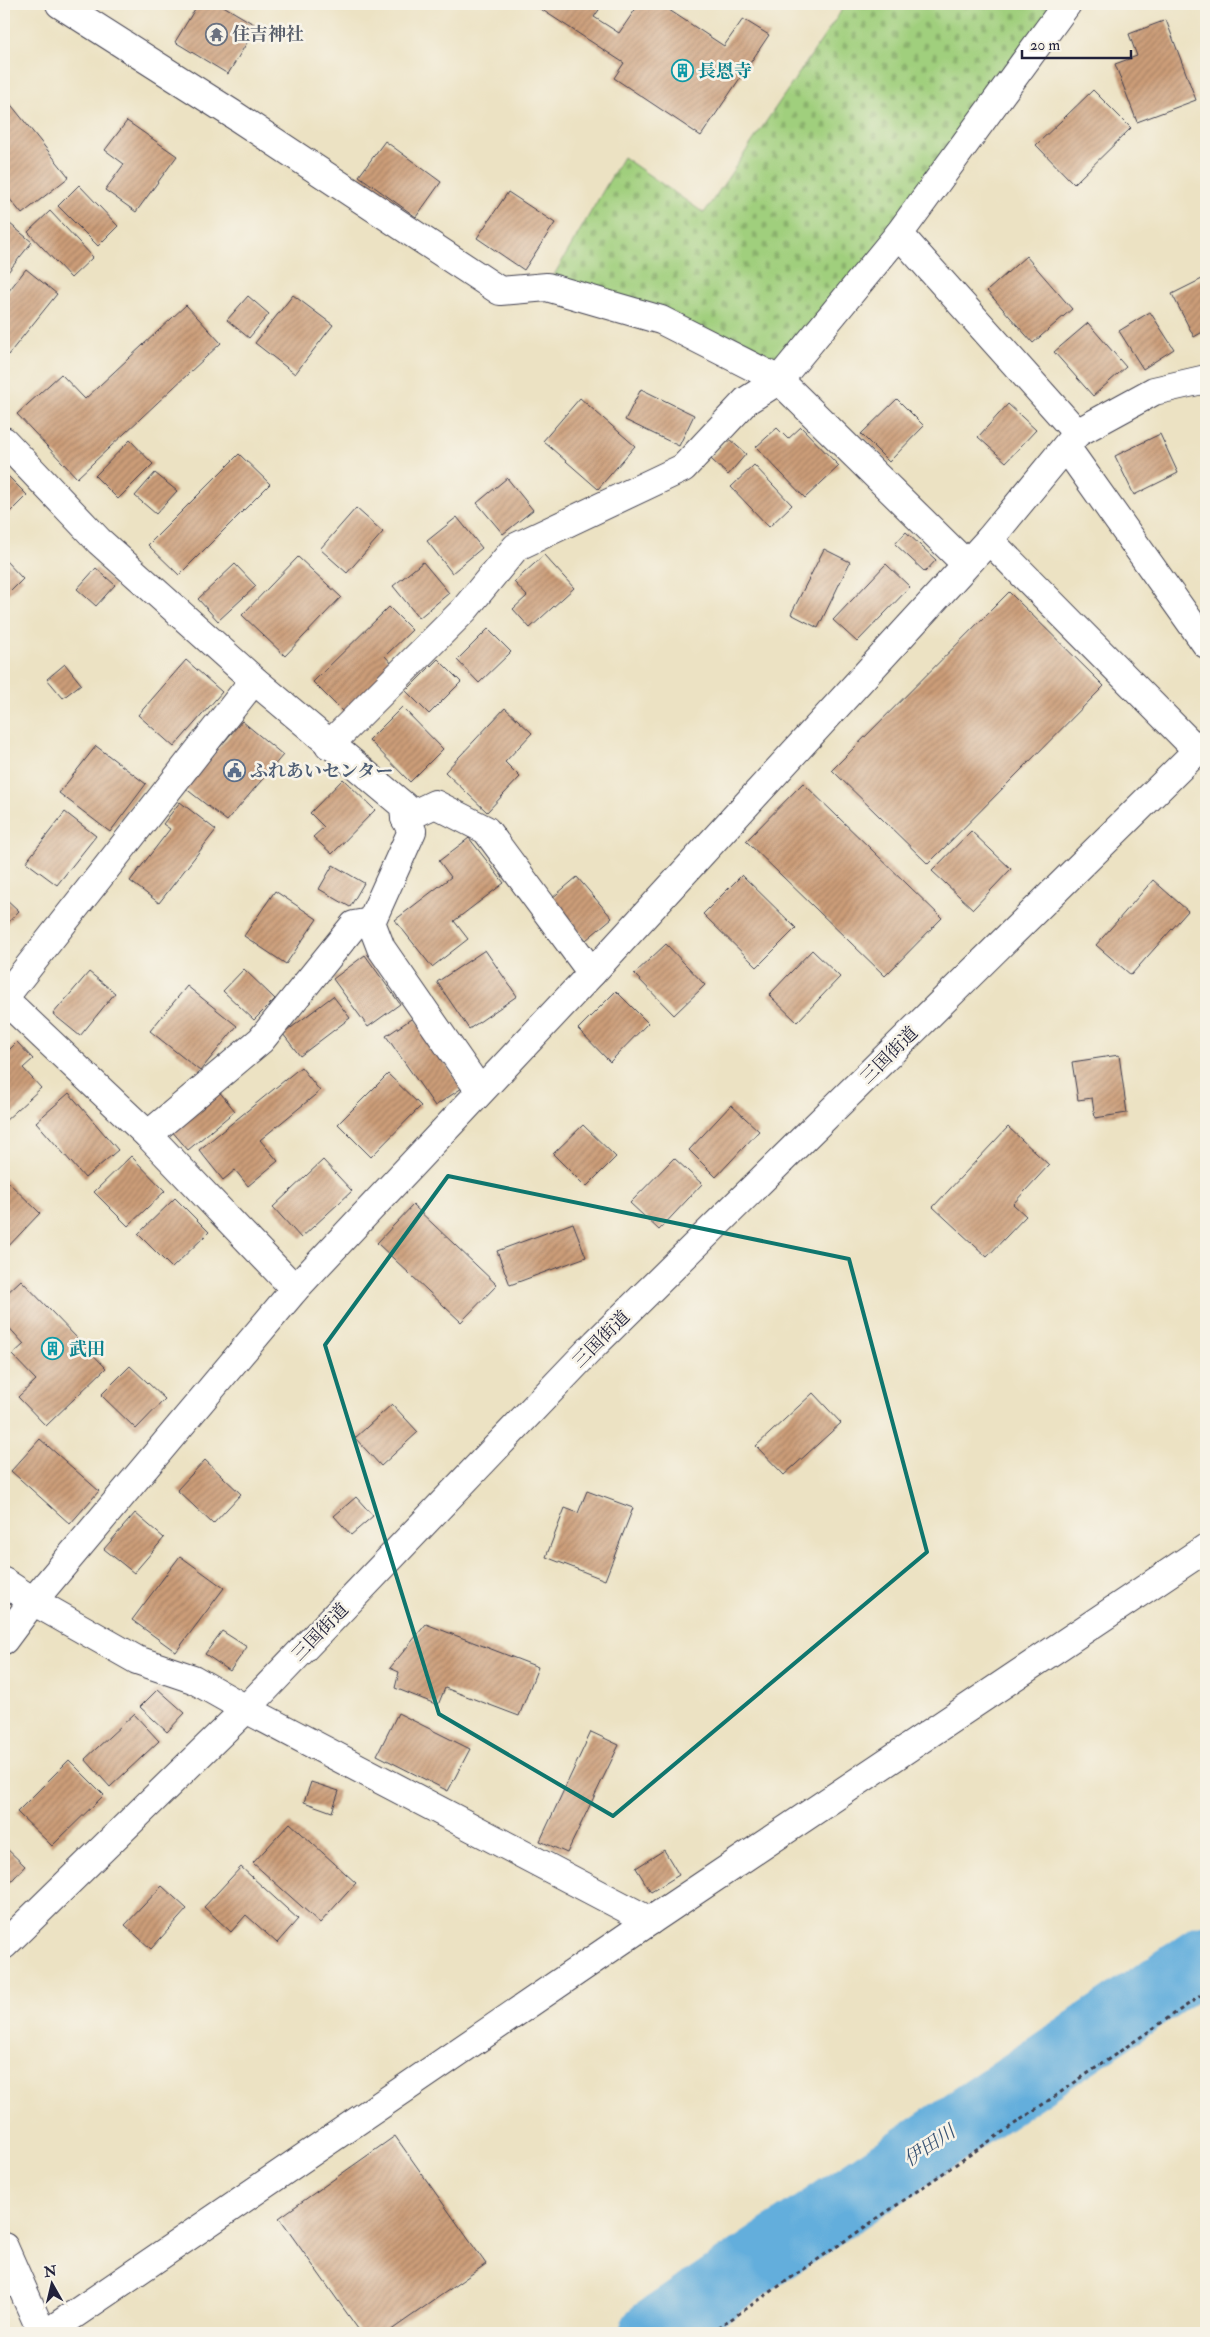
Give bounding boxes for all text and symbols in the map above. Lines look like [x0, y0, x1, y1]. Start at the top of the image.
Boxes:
temple icon: 住吉神社 [204, 22, 228, 46]
place label: 住吉神社 [232, 23, 304, 46]
scale bar [1022, 28, 1131, 60]
text: 20 m [1030, 36, 1060, 55]
building icon: 長恩寺 [670, 59, 694, 83]
place label: 長恩寺 [698, 60, 752, 83]
public building icon: ふれあいセンター [222, 759, 246, 783]
place label: ふれあいセンター [250, 760, 393, 783]
street label: 三国街道 [856, 1022, 923, 1089]
street label: 三国街道 [568, 1306, 635, 1373]
building icon: 武田 [41, 1337, 65, 1361]
place label: 武田 [69, 1338, 105, 1361]
street label: 三国街道 [287, 1598, 354, 1666]
water label: 伊田川 [899, 2119, 962, 2172]
north arrow [28, 2260, 78, 2310]
text: N [42, 2262, 58, 2281]

